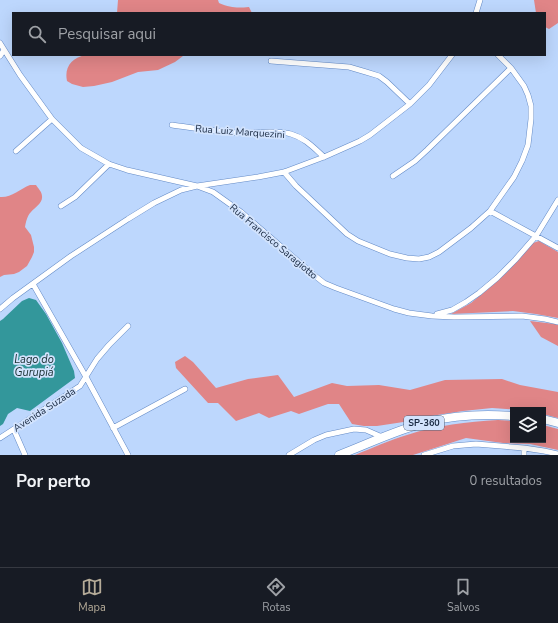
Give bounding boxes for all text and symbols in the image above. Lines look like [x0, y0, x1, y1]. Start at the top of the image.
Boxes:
search box [12, 12, 546, 56]
icon: search [26, 23, 48, 45]
text: Pesquisar aqui [58, 24, 156, 44]
street label: Rua Luiz Marquezini [195, 122, 285, 142]
street label: Rua Francisco Saragiotto [226, 201, 321, 283]
water label: Lago do Gurupiá [14, 352, 54, 380]
street label: Avenida Suzada [11, 384, 79, 435]
map controls [510, 407, 546, 443]
button: layers [510, 407, 546, 443]
road number: SP-360 [404, 416, 444, 430]
text: Por perto [16, 470, 91, 493]
text: 0 resultados [470, 472, 542, 490]
tab: Mapa [78, 576, 106, 615]
tab: Rotas [262, 576, 291, 615]
tab: Salvos [447, 576, 480, 615]

